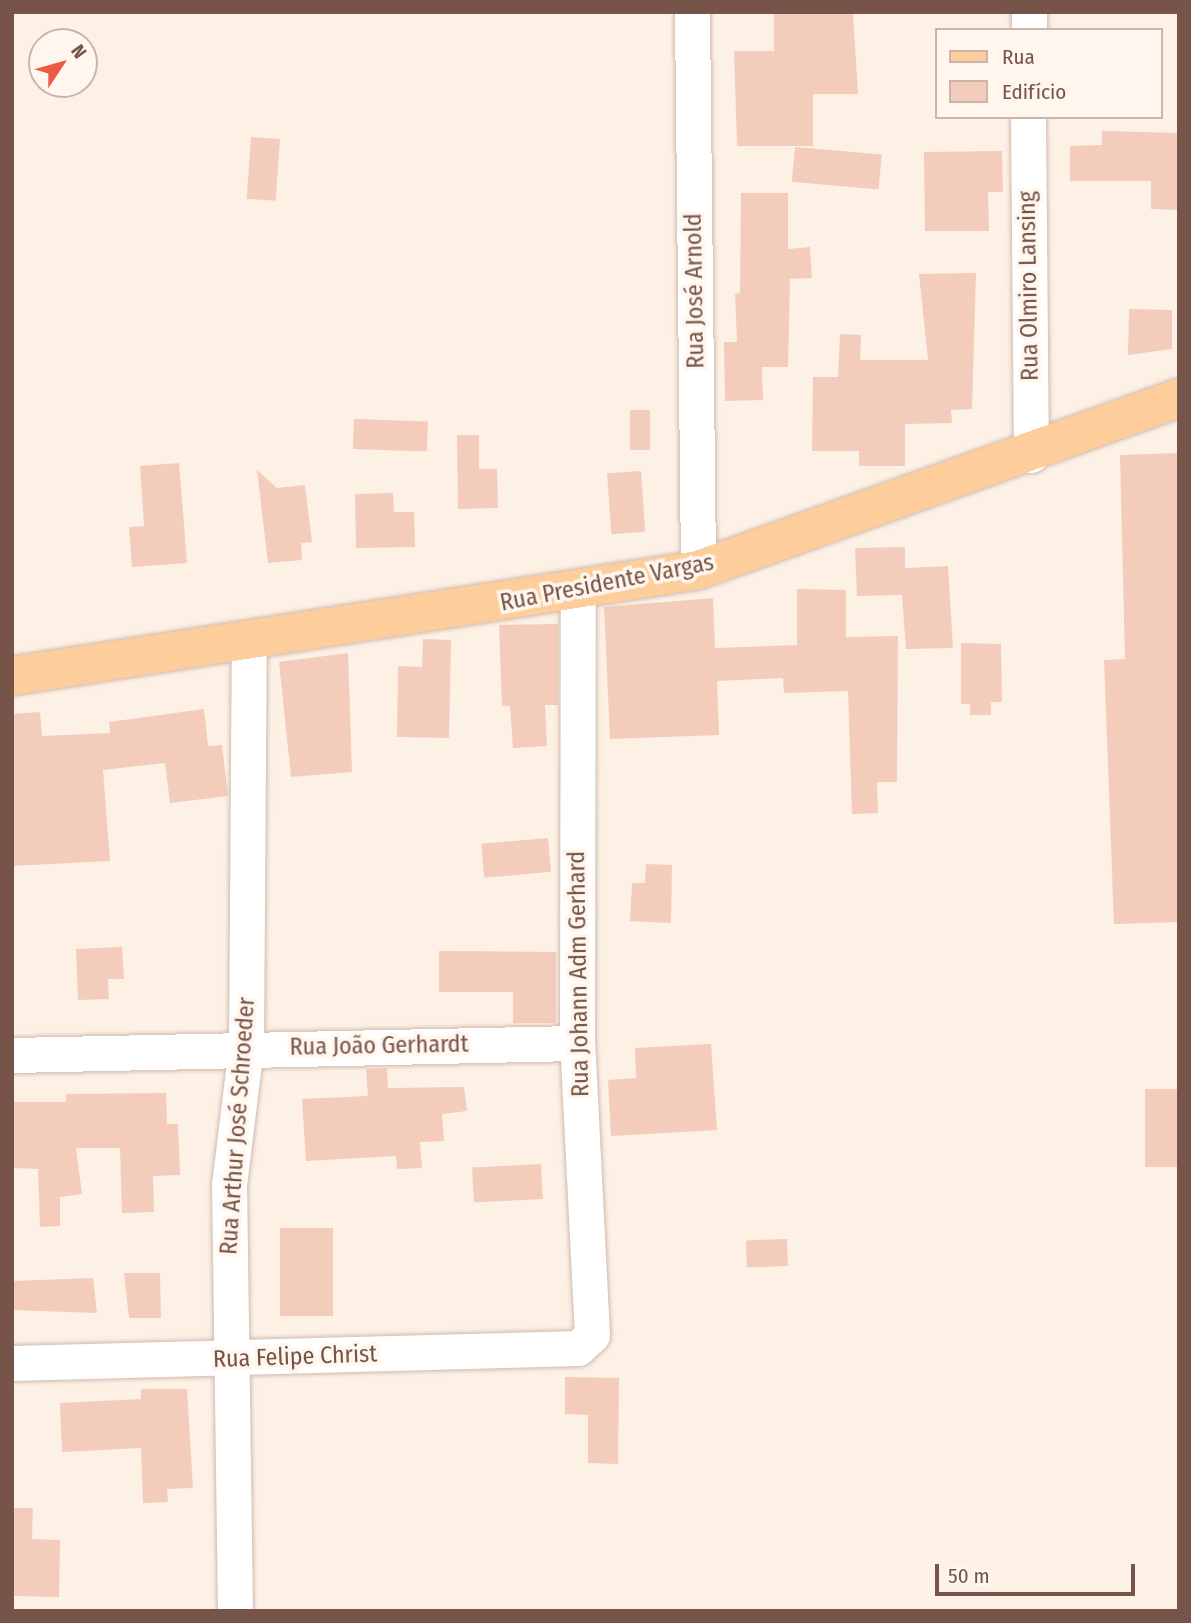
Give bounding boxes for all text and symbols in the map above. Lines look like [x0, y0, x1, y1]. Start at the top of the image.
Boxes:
north arrow [28, 28, 98, 98]
legend [936, 28, 1163, 119]
text: N [66, 40, 91, 63]
text: Rua [1002, 44, 1035, 70]
text: Edifício [1002, 79, 1066, 105]
street label: Rua Olmiro Lansing [1013, 191, 1045, 381]
street label: Rua José Arnold [679, 213, 711, 369]
street label: Rua Presidente Vargas [498, 548, 716, 618]
street label: Rua Johann Adm Gerhard [562, 851, 596, 1097]
street label: Rua Arthur José Schroeder [215, 996, 261, 1256]
street label: Rua João Gerhardt [289, 1030, 469, 1062]
street label: Rua Felipe Christ [212, 1340, 378, 1374]
scale bar [939, 1550, 1138, 1594]
text: 50 m [948, 1563, 990, 1589]

